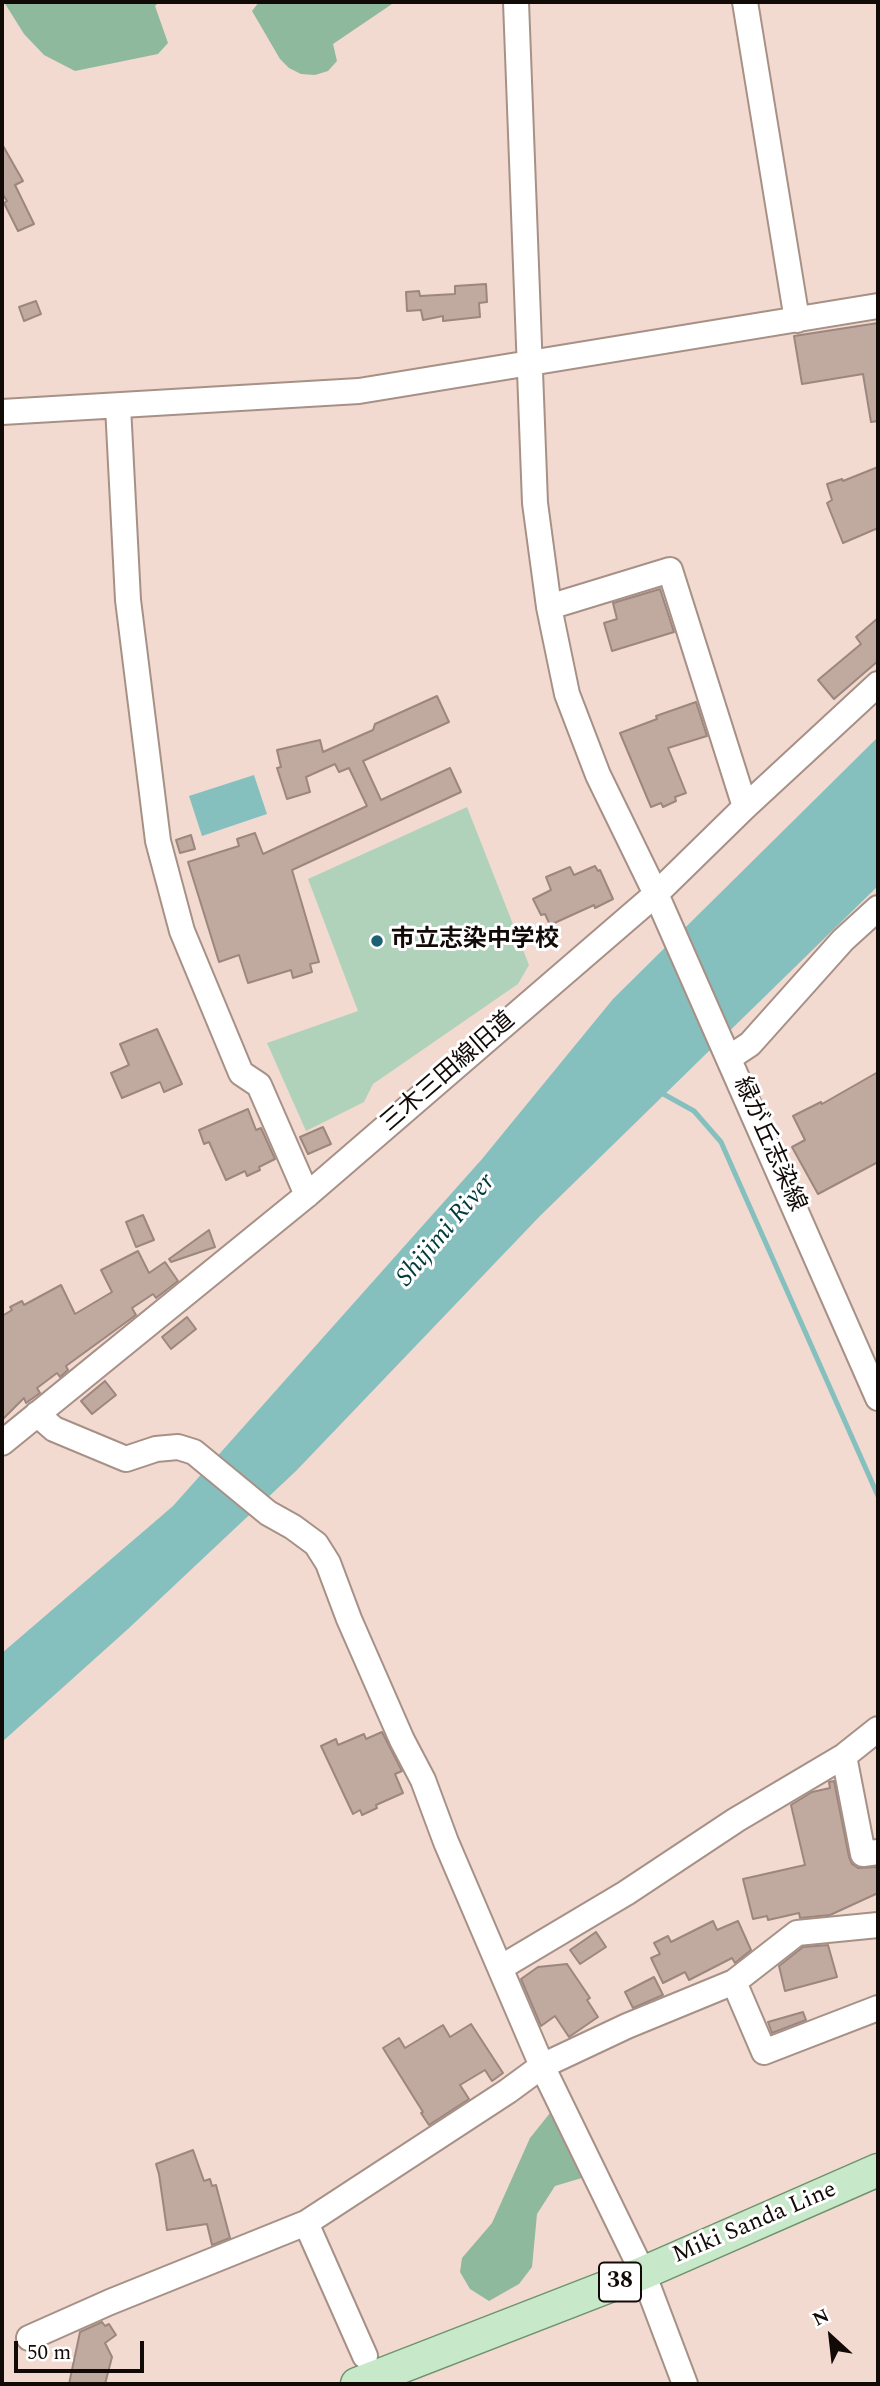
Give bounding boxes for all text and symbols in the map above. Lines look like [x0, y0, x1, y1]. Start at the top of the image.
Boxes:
place label: 市立志染中学校 [391, 927, 559, 955]
marker: 市立志染中学校 [369, 933, 385, 949]
street label: 三木三田線旧道 [376, 1007, 522, 1139]
street label: 緑が丘志染線 [726, 1073, 810, 1217]
water label: Shijimi River [391, 1168, 503, 1294]
street label: Miki Sanda Line [669, 2176, 841, 2272]
road number: 38 [599, 2262, 641, 2302]
text: N [808, 2301, 835, 2334]
north arrow [796, 2302, 866, 2372]
scale bar [18, 2326, 147, 2370]
text: 50 m [27, 2337, 71, 2369]

